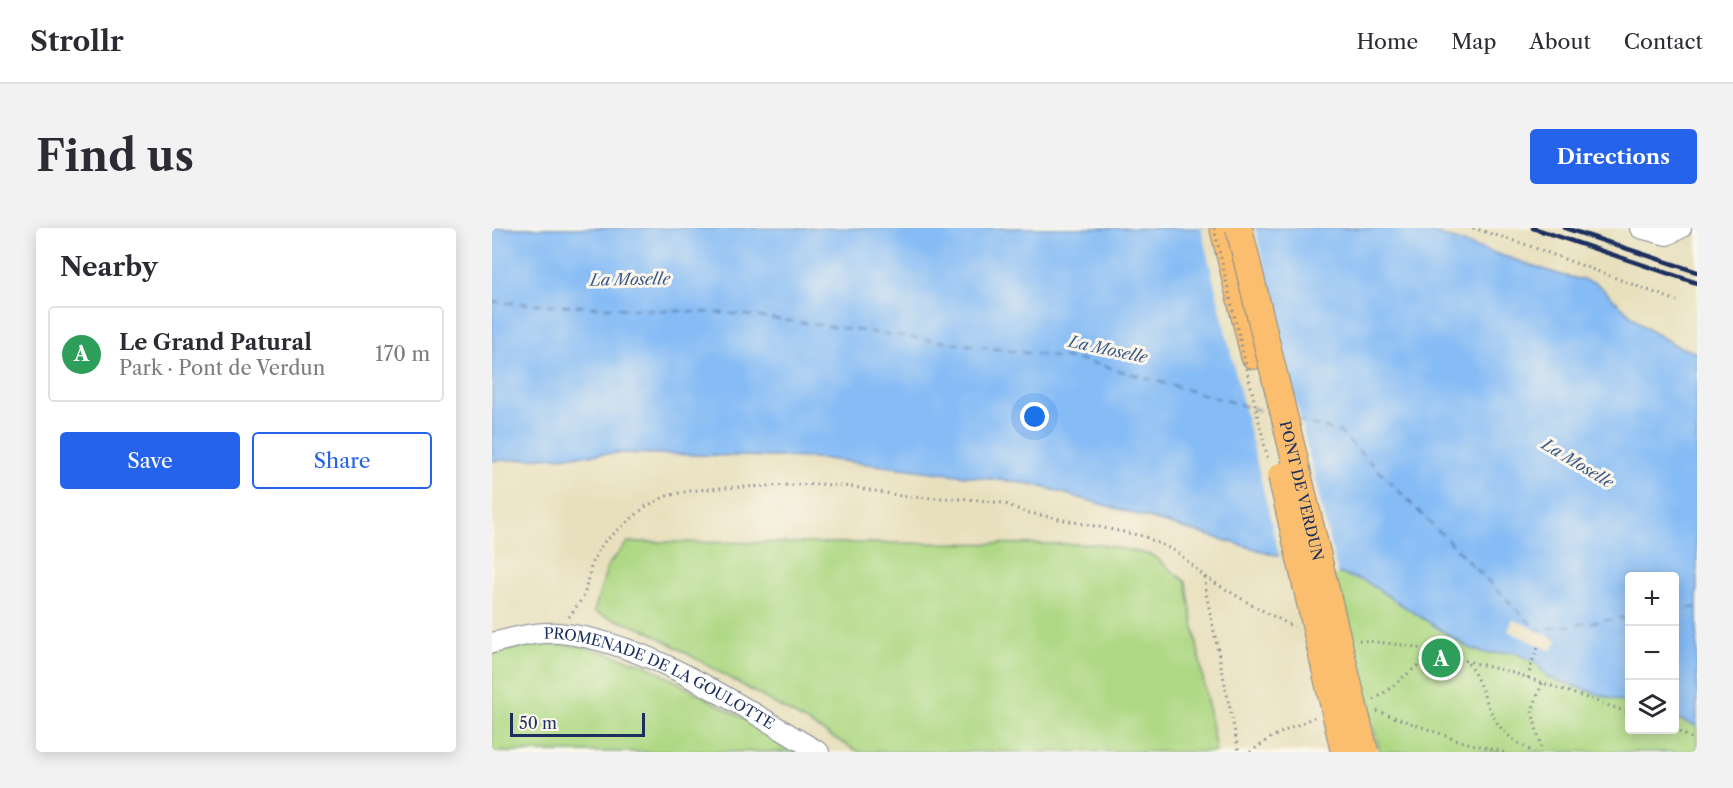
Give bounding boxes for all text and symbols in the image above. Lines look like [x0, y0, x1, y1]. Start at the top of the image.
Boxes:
text: Strollr [30, 24, 124, 58]
text: Home [1357, 29, 1418, 54]
text: Map [1451, 29, 1496, 54]
text: About [1529, 29, 1591, 54]
text: Contact [1624, 29, 1703, 54]
button: Directions [1530, 129, 1697, 184]
text: Find us [36, 130, 194, 182]
text: Nearby [60, 251, 158, 283]
water label: La Moselle [588, 268, 671, 290]
text: Le Grand Patural [119, 329, 312, 356]
water label: La Moselle [1065, 330, 1150, 367]
text: A [74, 342, 89, 366]
text: 170 m [375, 342, 430, 366]
text: Park · Pont de Verdun [119, 356, 325, 380]
your location [1020, 402, 1049, 431]
street label: PONT DE VERDUN [1276, 419, 1328, 562]
button: Save [60, 432, 240, 489]
button: Share [252, 432, 432, 489]
water label: La Moselle [1537, 433, 1619, 493]
map controls [1625, 572, 1679, 734]
button: + [1625, 572, 1679, 626]
street label: PROMENADE DE LA GOULOTTE [544, 623, 778, 733]
button: − [1625, 626, 1679, 680]
pin: A [1422, 636, 1460, 680]
button: layers [1625, 680, 1679, 734]
scale bar [510, 710, 645, 738]
text: 50 m [519, 713, 557, 733]

